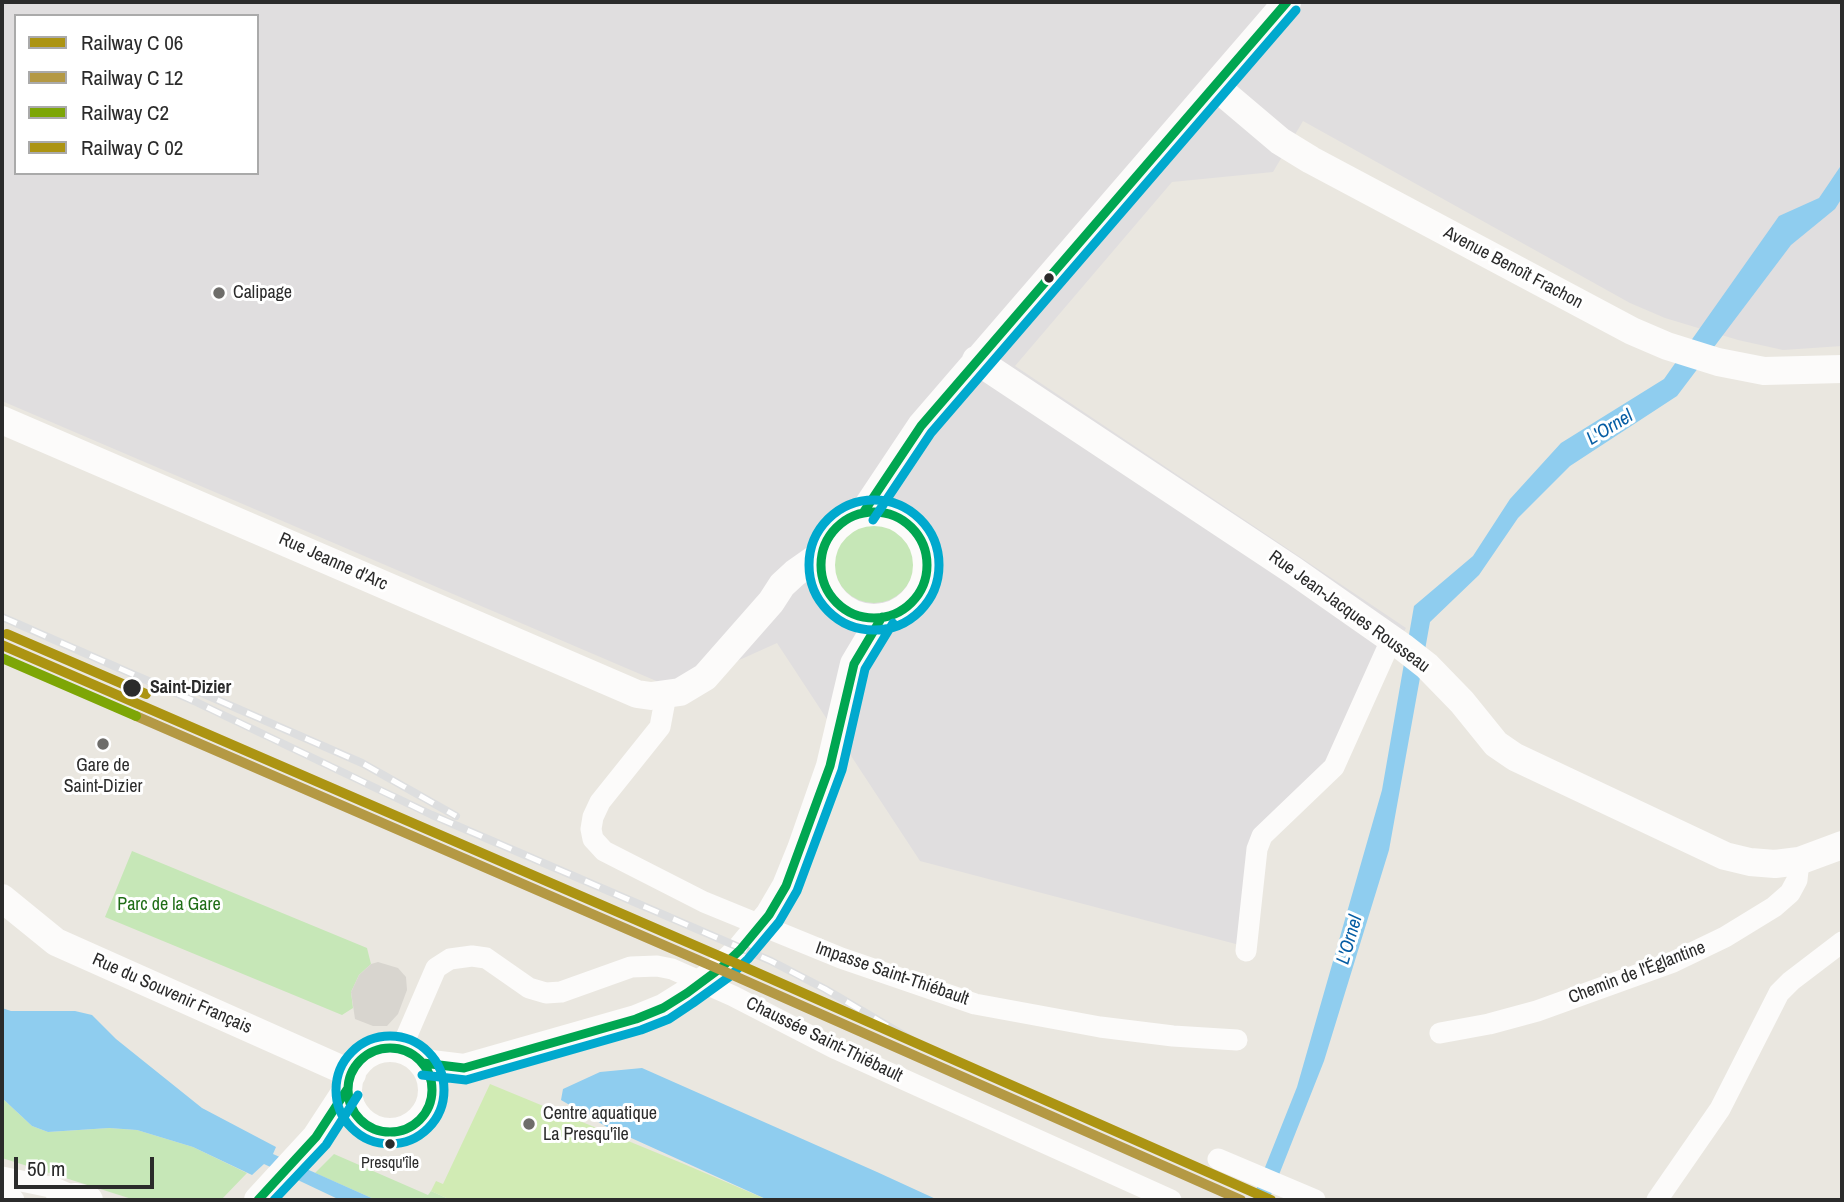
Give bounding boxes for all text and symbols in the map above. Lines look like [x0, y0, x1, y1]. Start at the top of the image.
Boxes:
legend [14, 14, 259, 175]
text: Railway C 06 [81, 28, 183, 57]
text: Railway C 12 [81, 63, 183, 92]
text: Railway C2 [81, 98, 169, 127]
text: Railway C 02 [81, 133, 183, 162]
street label: Avenue Benoît Frachon [1440, 222, 1586, 314]
unlabelled marker [1042, 271, 1056, 285]
place label: Calipage [233, 282, 292, 304]
marker: Calipage [211, 285, 227, 301]
water label: L'Ornel [1583, 405, 1637, 451]
street label: Rue Jeanne d'Arc [275, 528, 391, 596]
street label: Rue Jean-Jacques Rousseau [1264, 546, 1434, 678]
marker: Saint-Dizier [121, 677, 143, 699]
place label: Saint-Dizier [150, 677, 231, 699]
marker: Gare de Saint-Dizier [95, 736, 111, 752]
place label: Gare de Saint-Dizier [64, 755, 142, 798]
park label: Parc de la Gare [117, 894, 221, 916]
water label: L'Ornel [1332, 913, 1368, 967]
street label: Chemin de l'Églantine [1566, 937, 1708, 1009]
street label: Impasse Saint-Thiébault [812, 938, 972, 1010]
street label: Rue du Souvenir Français [89, 949, 255, 1039]
street label: Chaussée Saint-Thiébault [742, 993, 906, 1087]
place label: Centre aquatique La Presqu'île [543, 1103, 657, 1146]
marker: Centre aquatique La Presqu'île [521, 1116, 537, 1132]
marker: Presqu'île [383, 1137, 397, 1151]
scale bar [18, 1142, 158, 1186]
text: 50 m [27, 1154, 65, 1183]
place label: Presqu'île [361, 1154, 419, 1174]

